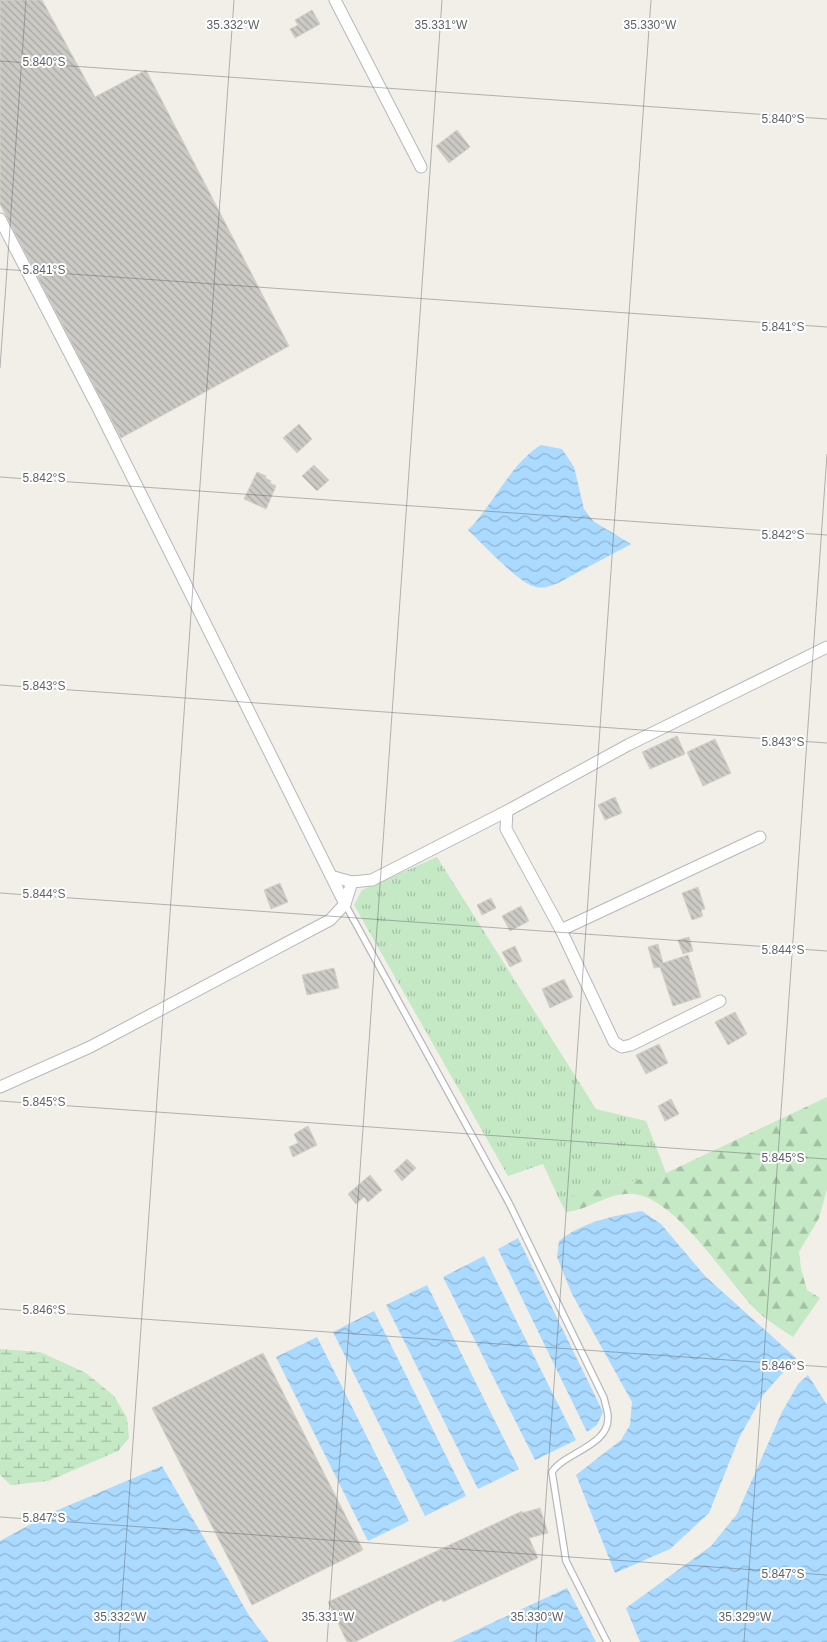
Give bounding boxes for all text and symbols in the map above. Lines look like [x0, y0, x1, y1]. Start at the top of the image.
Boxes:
text: 35.332°W [207, 18, 260, 32]
text: 35.331°W [415, 18, 468, 32]
text: 35.330°W [624, 18, 677, 32]
text: 5.840°S [23, 55, 65, 69]
text: 5.840°S [762, 112, 804, 126]
text: 5.841°S [23, 263, 65, 277]
text: 5.841°S [762, 320, 804, 334]
text: 5.842°S [23, 471, 65, 485]
text: 5.842°S [762, 528, 804, 542]
text: 5.843°S [23, 679, 65, 693]
text: 5.843°S [762, 735, 804, 749]
text: 5.844°S [23, 887, 65, 901]
text: 5.844°S [762, 943, 804, 957]
text: 5.845°S [23, 1095, 65, 1109]
text: 5.845°S [762, 1151, 804, 1165]
text: 5.846°S [23, 1303, 65, 1317]
text: 5.846°S [762, 1359, 804, 1373]
text: 5.847°S [23, 1511, 65, 1525]
text: 5.847°S [762, 1567, 804, 1581]
text: 35.332°W [94, 1610, 147, 1624]
text: 35.331°W [302, 1610, 355, 1624]
text: 35.330°W [511, 1610, 564, 1624]
text: 35.329°W [719, 1610, 772, 1624]

